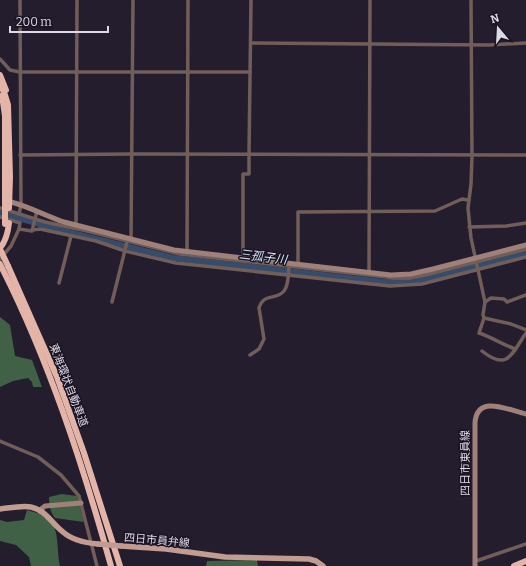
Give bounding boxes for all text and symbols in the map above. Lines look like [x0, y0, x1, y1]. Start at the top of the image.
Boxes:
scale bar [10, 8, 108, 34]
north arrow [478, 8, 518, 48]
text: N [489, 11, 502, 26]
text: 200 m [16, 15, 52, 29]
water label: 三孤子川 [238, 247, 290, 267]
street label: 東海環状自動車道 [47, 342, 90, 429]
street label: 四日市東員線 [459, 430, 472, 496]
street label: 四日市員弁線 [124, 531, 190, 550]

